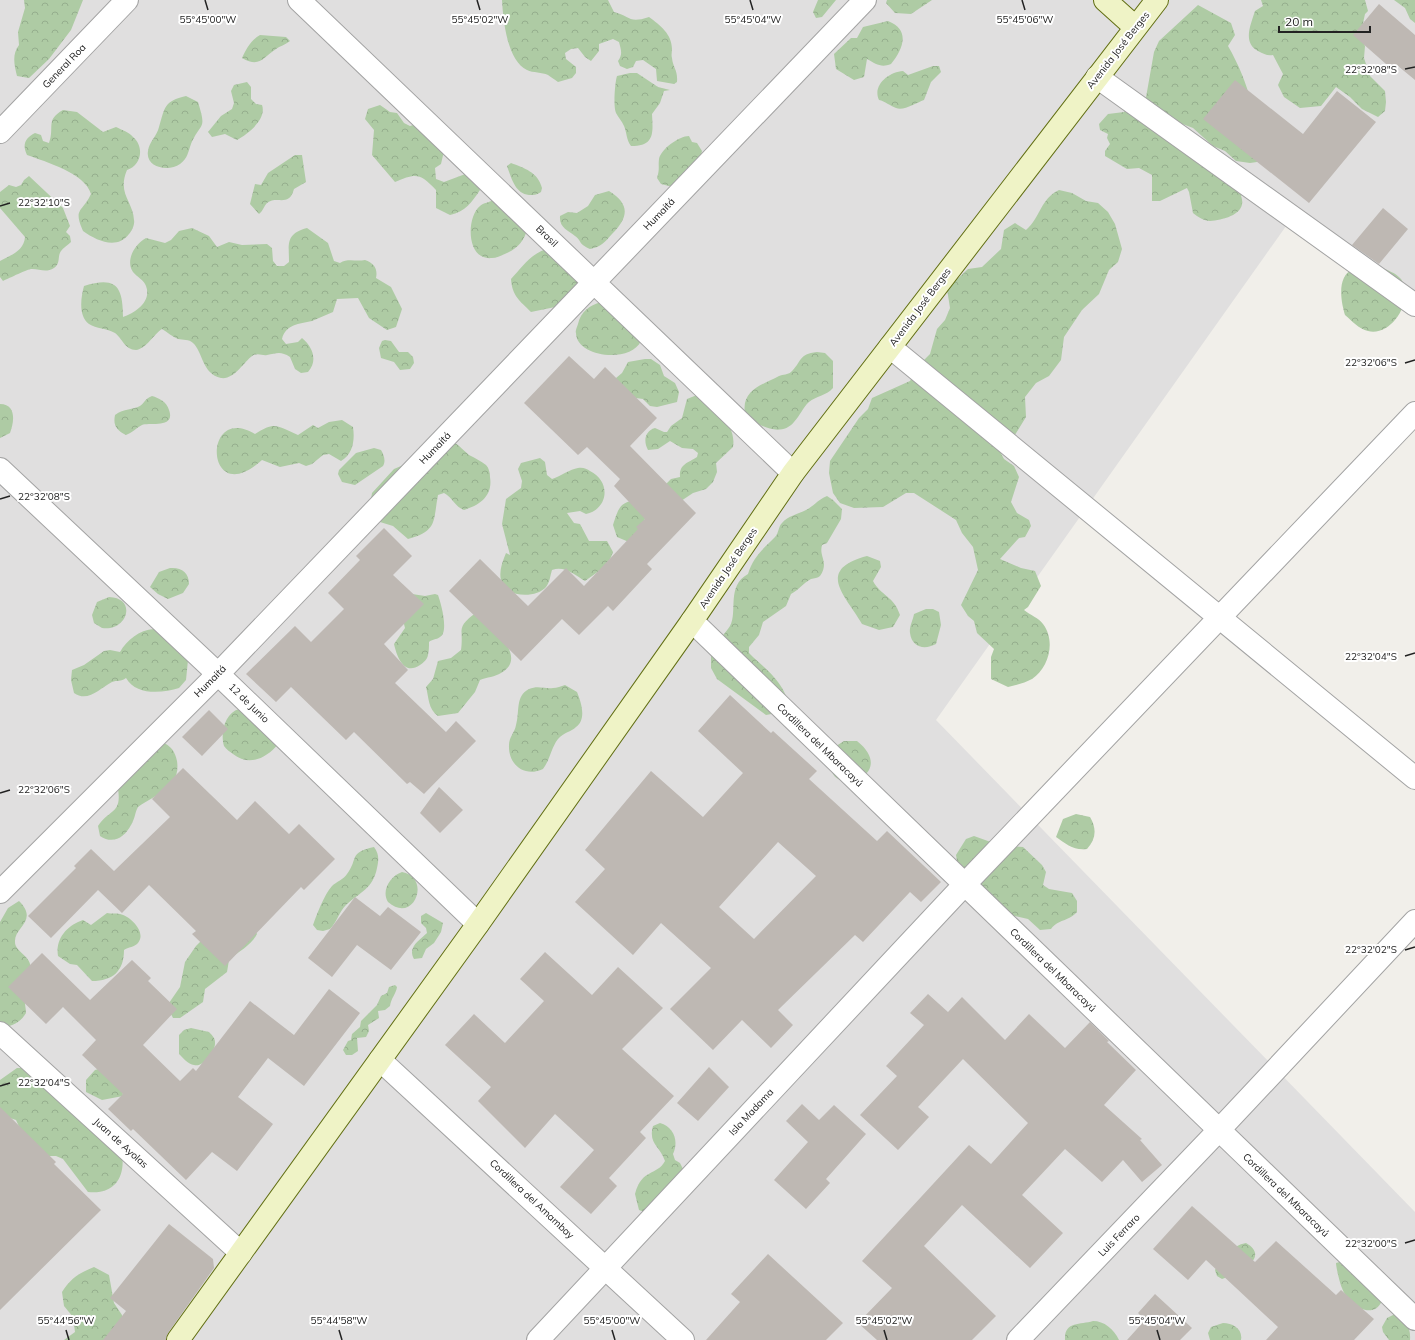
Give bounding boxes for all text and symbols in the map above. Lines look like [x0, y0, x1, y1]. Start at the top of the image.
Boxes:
scale bar [1279, 8, 1370, 34]
street label: Avenida José Berges [1084, 9, 1152, 91]
text: 55°45'00"W [180, 13, 236, 26]
text: 55°45'02"W [452, 13, 508, 26]
text: 55°45'04"W [725, 13, 781, 26]
text: 55°45'06"W [997, 13, 1053, 26]
text: 20 m [1285, 14, 1313, 29]
street label: General Roa [39, 41, 89, 91]
text: 22°32'08"S [1345, 63, 1397, 76]
street label: Humaitá [640, 195, 678, 233]
text: 22°32'10"S [18, 196, 70, 209]
street label: Brasil [533, 222, 561, 250]
street label: Avenida José Berges [886, 265, 954, 349]
text: 22°32'06"S [1345, 356, 1397, 369]
street label: Humaitá [416, 429, 454, 467]
text: 22°32'08"S [18, 490, 70, 503]
street label: Avenida José Berges [696, 525, 760, 611]
text: 22°32'04"S [1345, 650, 1397, 663]
street label: Humaitá [191, 662, 229, 700]
street label: 12 de Junio [226, 680, 272, 726]
street label: Cordillera del Mbaracayú [774, 700, 866, 790]
text: 22°32'06"S [18, 783, 70, 796]
street label: Cordillera del Mbaracayú [1007, 925, 1099, 1015]
text: 22°32'02"S [1345, 943, 1397, 956]
text: 22°32'04"S [18, 1076, 70, 1089]
street label: Isla Madama [726, 1086, 776, 1138]
street label: Juan de Ayolas [91, 1115, 151, 1171]
street label: Cordillera del Mbaracayú [1240, 1150, 1332, 1240]
street label: Cordillera del Amambay [487, 1156, 578, 1242]
street label: Luis Ferraro [1095, 1211, 1143, 1259]
text: 22°32'00"S [1345, 1237, 1397, 1250]
text: 55°44'56"W [38, 1314, 94, 1327]
text: 55°44'58"W [311, 1314, 367, 1327]
text: 55°45'00"W [584, 1314, 640, 1327]
text: 55°45'02"W [856, 1314, 912, 1327]
text: 55°45'04"W [1129, 1314, 1185, 1327]

